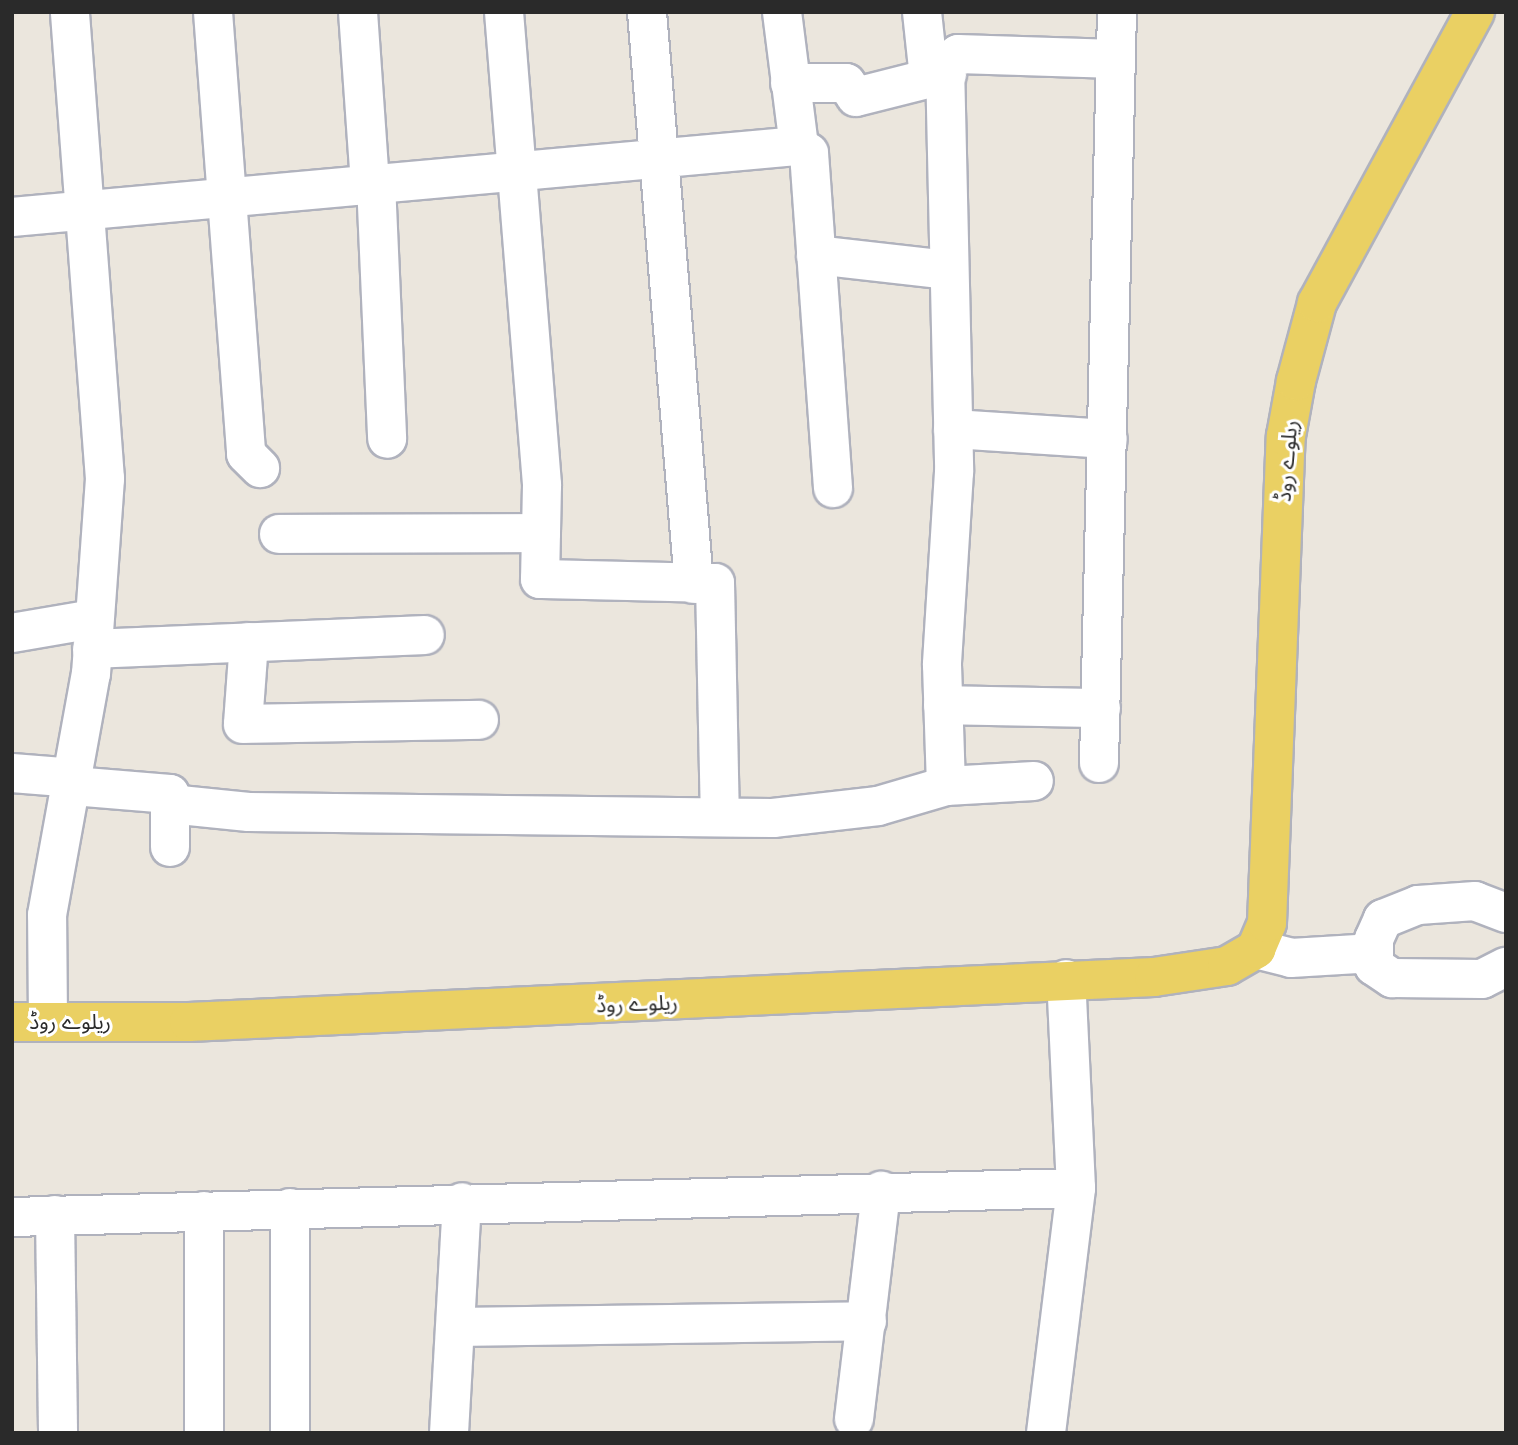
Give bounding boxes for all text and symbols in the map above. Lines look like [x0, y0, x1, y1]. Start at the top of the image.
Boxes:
street label: ریلوے روڈ [1271, 419, 1303, 503]
street label: ریلوے روڈ [596, 990, 678, 1018]
street label: ریلوے روڈ [29, 1009, 111, 1035]

